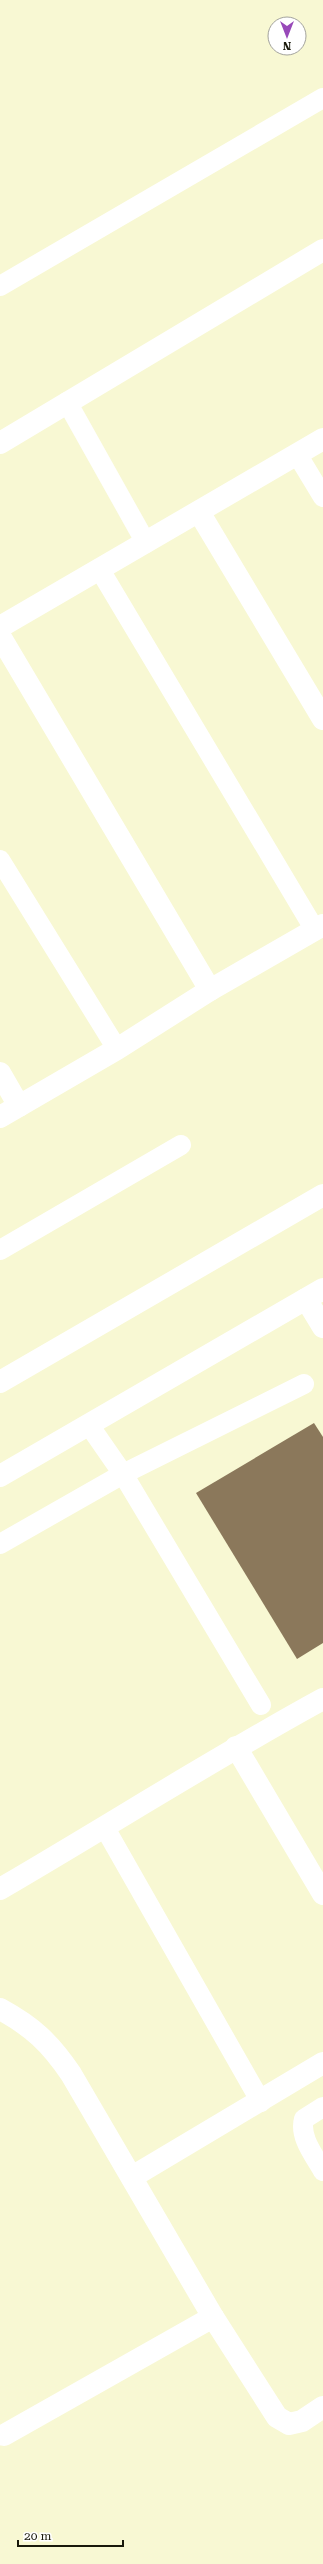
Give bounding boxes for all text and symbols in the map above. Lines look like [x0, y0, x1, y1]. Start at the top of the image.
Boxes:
north arrow [267, 16, 307, 56]
text: N [282, 39, 291, 52]
scale bar [18, 2522, 123, 2548]
text: 20 m [24, 2529, 51, 2543]

